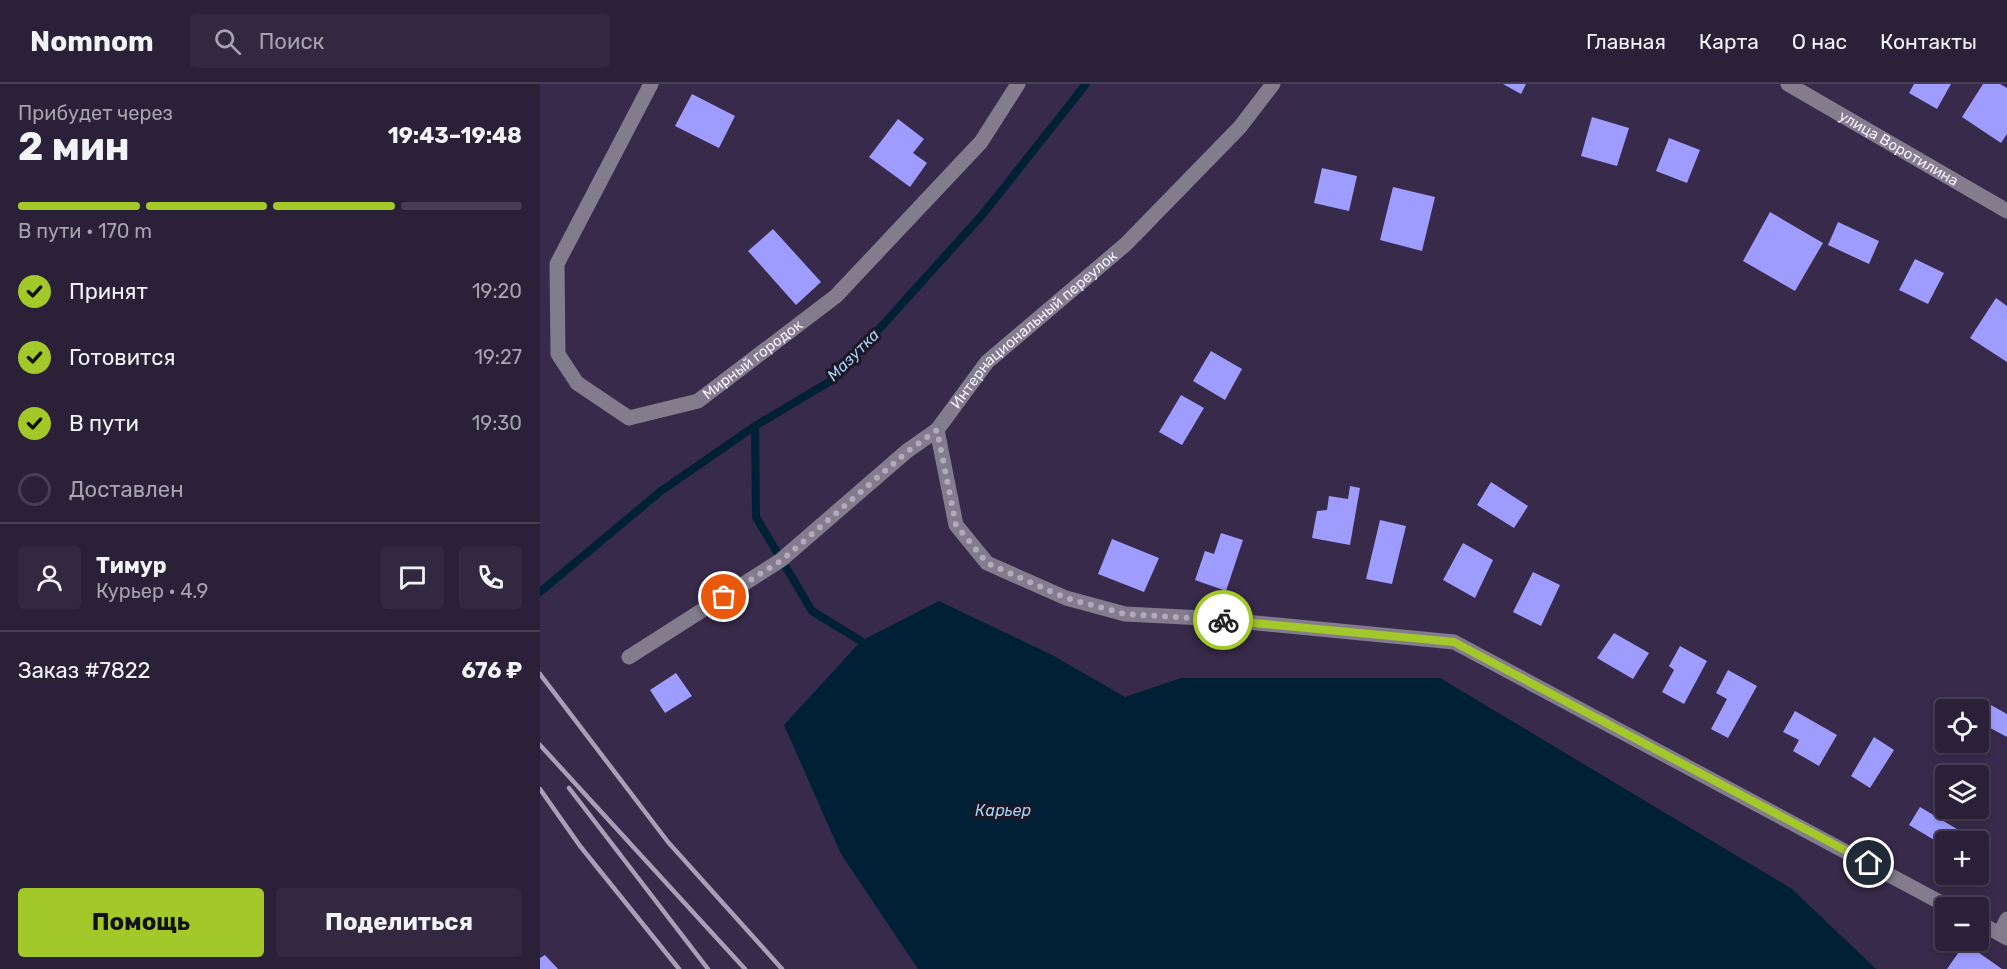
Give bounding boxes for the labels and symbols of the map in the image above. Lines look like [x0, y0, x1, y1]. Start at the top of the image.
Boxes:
street label: улица Воротилина [1836, 107, 1962, 190]
street label: Интернациональный переулок [947, 247, 1121, 412]
street label: Мирный городок [699, 316, 806, 403]
water label: Мазутка [823, 325, 883, 385]
pin [698, 571, 749, 622]
courier [1193, 590, 1253, 650]
water label: Карьер [975, 801, 1031, 820]
pin [1843, 837, 1894, 888]

